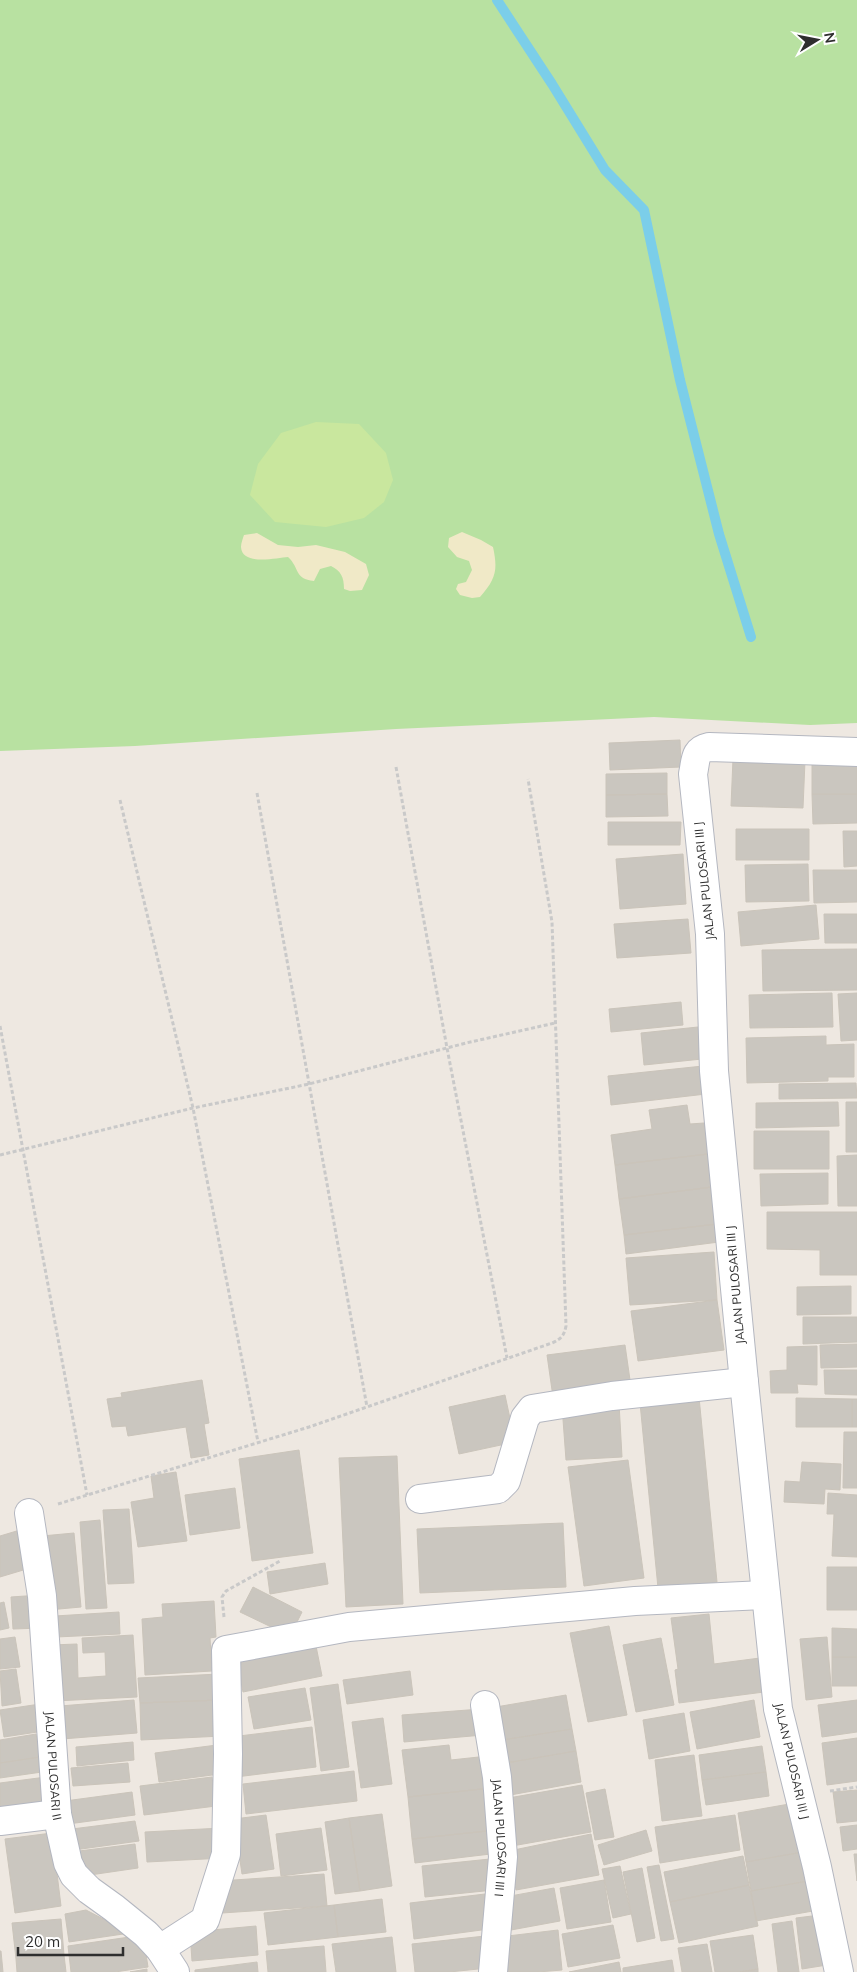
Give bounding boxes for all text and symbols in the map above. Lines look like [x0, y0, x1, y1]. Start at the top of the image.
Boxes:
north arrow [792, 15, 842, 65]
text: N [820, 31, 840, 45]
street label: JALAN PULOSARI III J [690, 821, 718, 941]
street label: JALAN PULOSARI III J [722, 1225, 748, 1345]
street label: JALAN PULOSARI III J [771, 1701, 813, 1821]
street label: JALAN PULOSARI II [42, 1711, 66, 1821]
street label: JALAN PULOSARI III I [490, 1778, 511, 1897]
scale bar [18, 1924, 122, 1956]
text: 20 m [25, 1932, 60, 1951]

